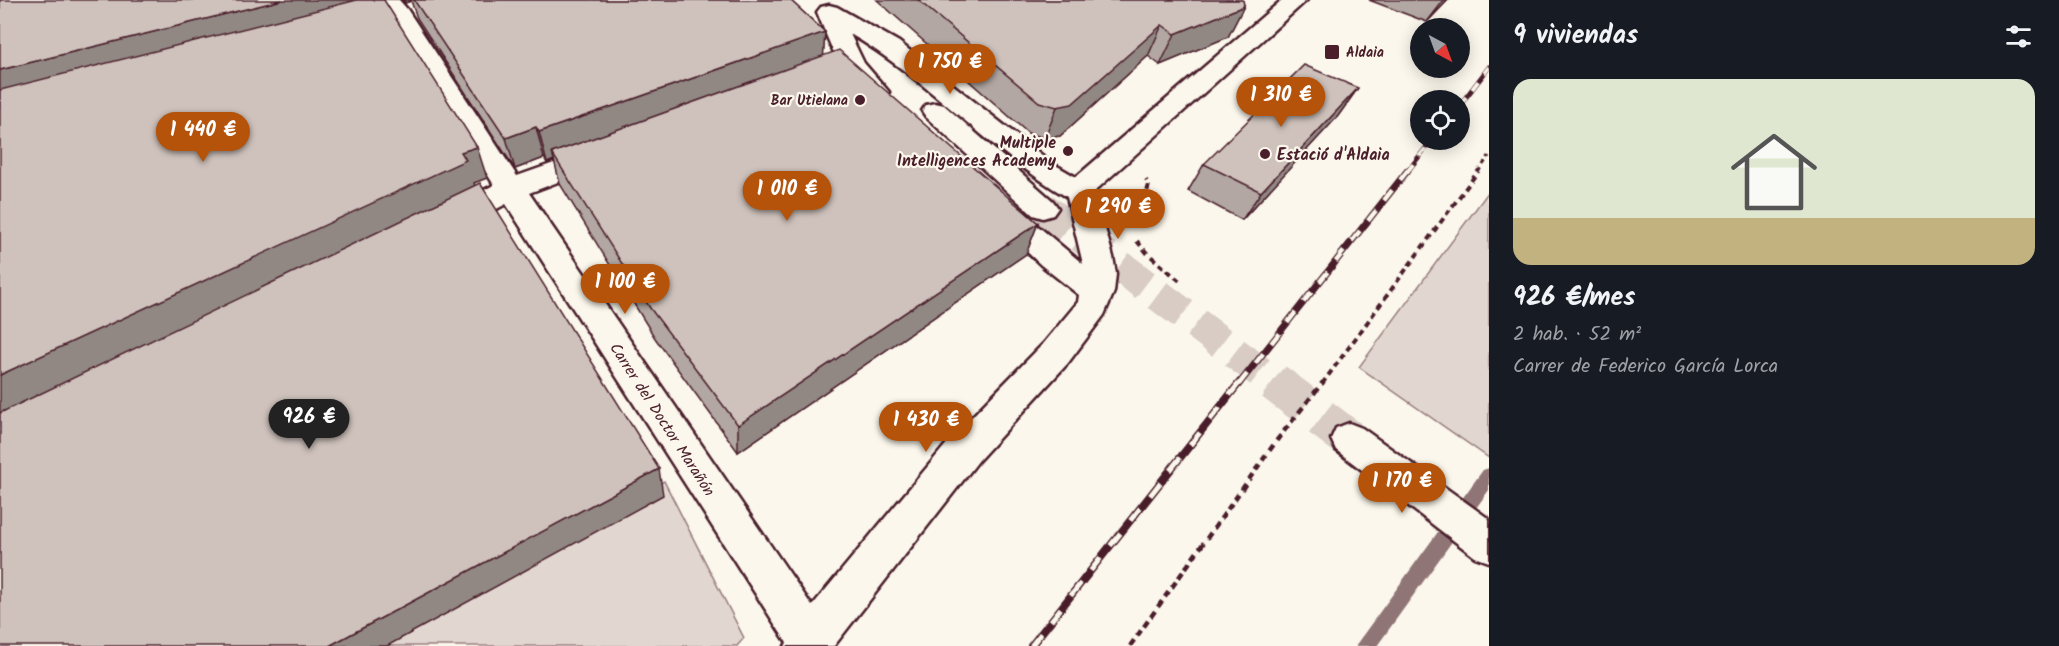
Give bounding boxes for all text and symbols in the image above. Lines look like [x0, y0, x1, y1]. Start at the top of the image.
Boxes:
text: 9 viviendas [1513, 15, 1638, 57]
north arrow [1410, 18, 1470, 78]
map controls [1410, 18, 1470, 150]
icon: filters [2002, 20, 2035, 53]
place label: Aldaia [1346, 42, 1384, 64]
marker: Aldaia [1323, 43, 1341, 61]
pin: 1 750 € [895, 44, 1005, 95]
text: 1 750 € [918, 47, 982, 79]
pin: 1 310 € [1226, 77, 1336, 128]
text: 1 310 € [1250, 80, 1312, 112]
place label: Bar Utielana [771, 90, 848, 112]
button: locate [1410, 90, 1470, 150]
marker: Bar Utielana [853, 93, 867, 107]
pin: 1 440 € [148, 112, 258, 163]
text: 1 440 € [170, 115, 236, 147]
icon: home [1720, 118, 1828, 226]
place label: Multiple Intelligences Academy [897, 131, 1057, 174]
place label: Estació d'Aldaia [1277, 143, 1390, 168]
marker: Multiple Intelligences Academy [1061, 144, 1075, 158]
marker: Estació d'Aldaia [1258, 147, 1272, 161]
pin: 1 010 € [732, 171, 842, 222]
text: 1 010 € [757, 174, 817, 206]
pin: 1 290 € [1063, 189, 1173, 240]
text: 1 290 € [1085, 192, 1151, 224]
pin: 1 100 € [570, 264, 680, 315]
text: 1 100 € [595, 267, 655, 299]
text: 926 €/mes [1513, 277, 1635, 319]
text: 2 hab. · 52 m² [1513, 319, 1641, 351]
street label: Carrer del Doctor Marañón [602, 338, 721, 502]
text: Carrer de Federico García Lorca [1513, 351, 1778, 383]
pin: 926 € [267, 399, 351, 450]
text: 926 € [283, 402, 336, 434]
pin: 1 430 € [871, 402, 981, 453]
text: 1 430 € [893, 405, 959, 437]
pin: 1 170 € [1347, 463, 1457, 514]
text: 1 170 € [1372, 466, 1432, 498]

